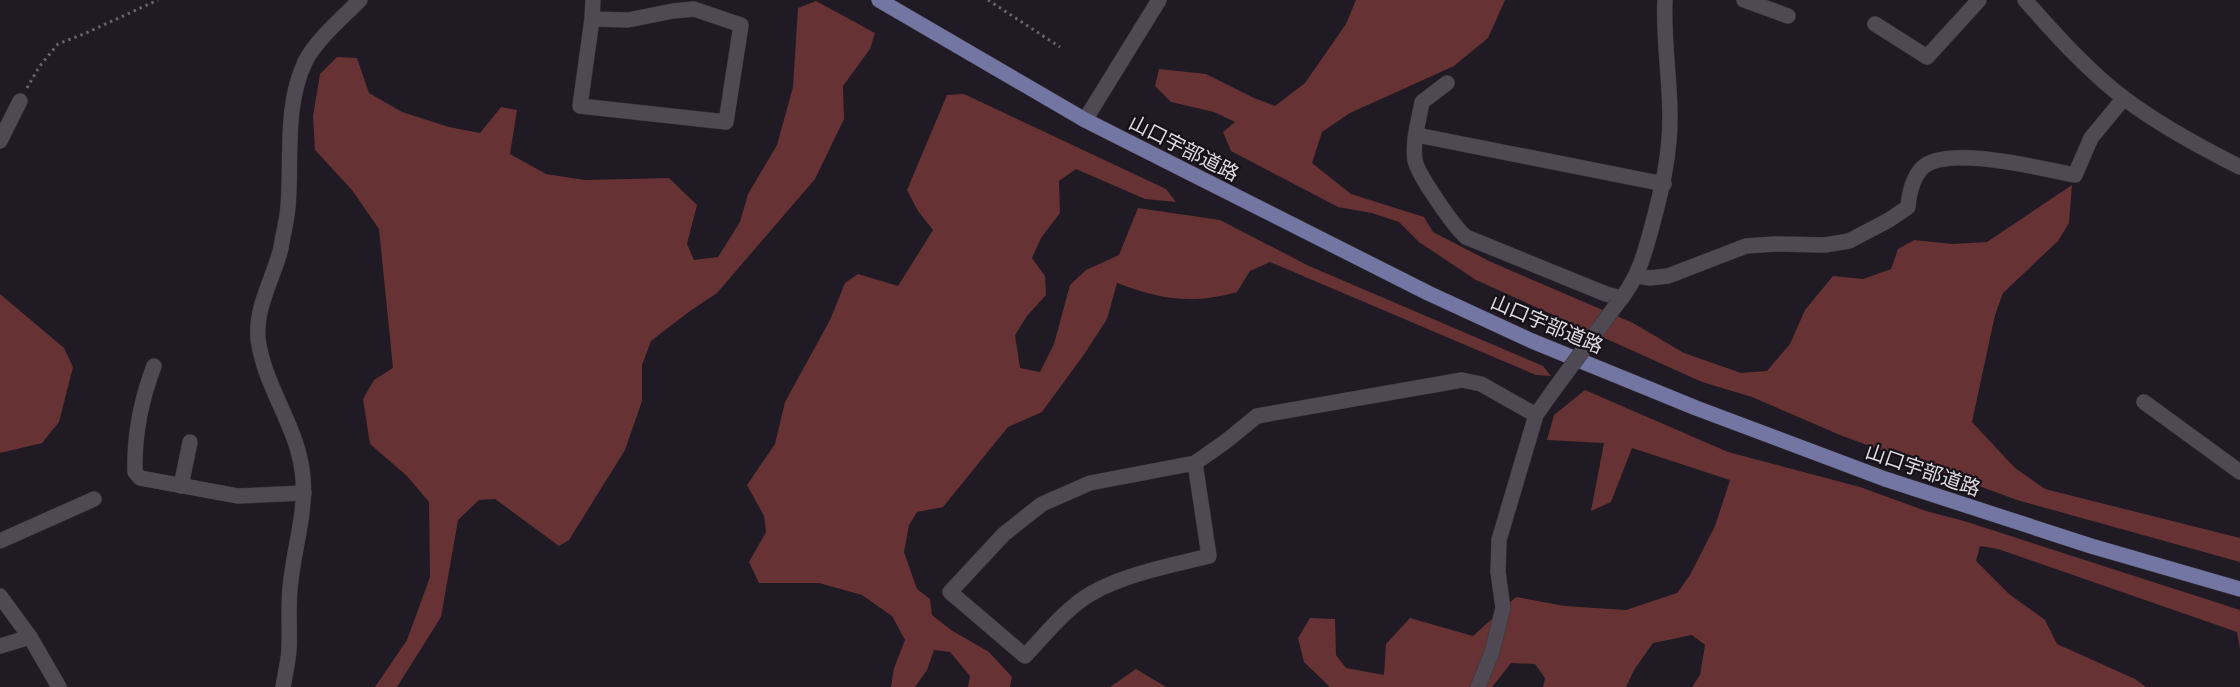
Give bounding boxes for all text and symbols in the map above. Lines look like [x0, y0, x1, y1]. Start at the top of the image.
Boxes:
street label: 山口宇部道路 [1124, 108, 1244, 189]
street label: 山口宇部道路 [1486, 288, 1608, 361]
street label: 山口宇部道路 [1861, 437, 1984, 504]

